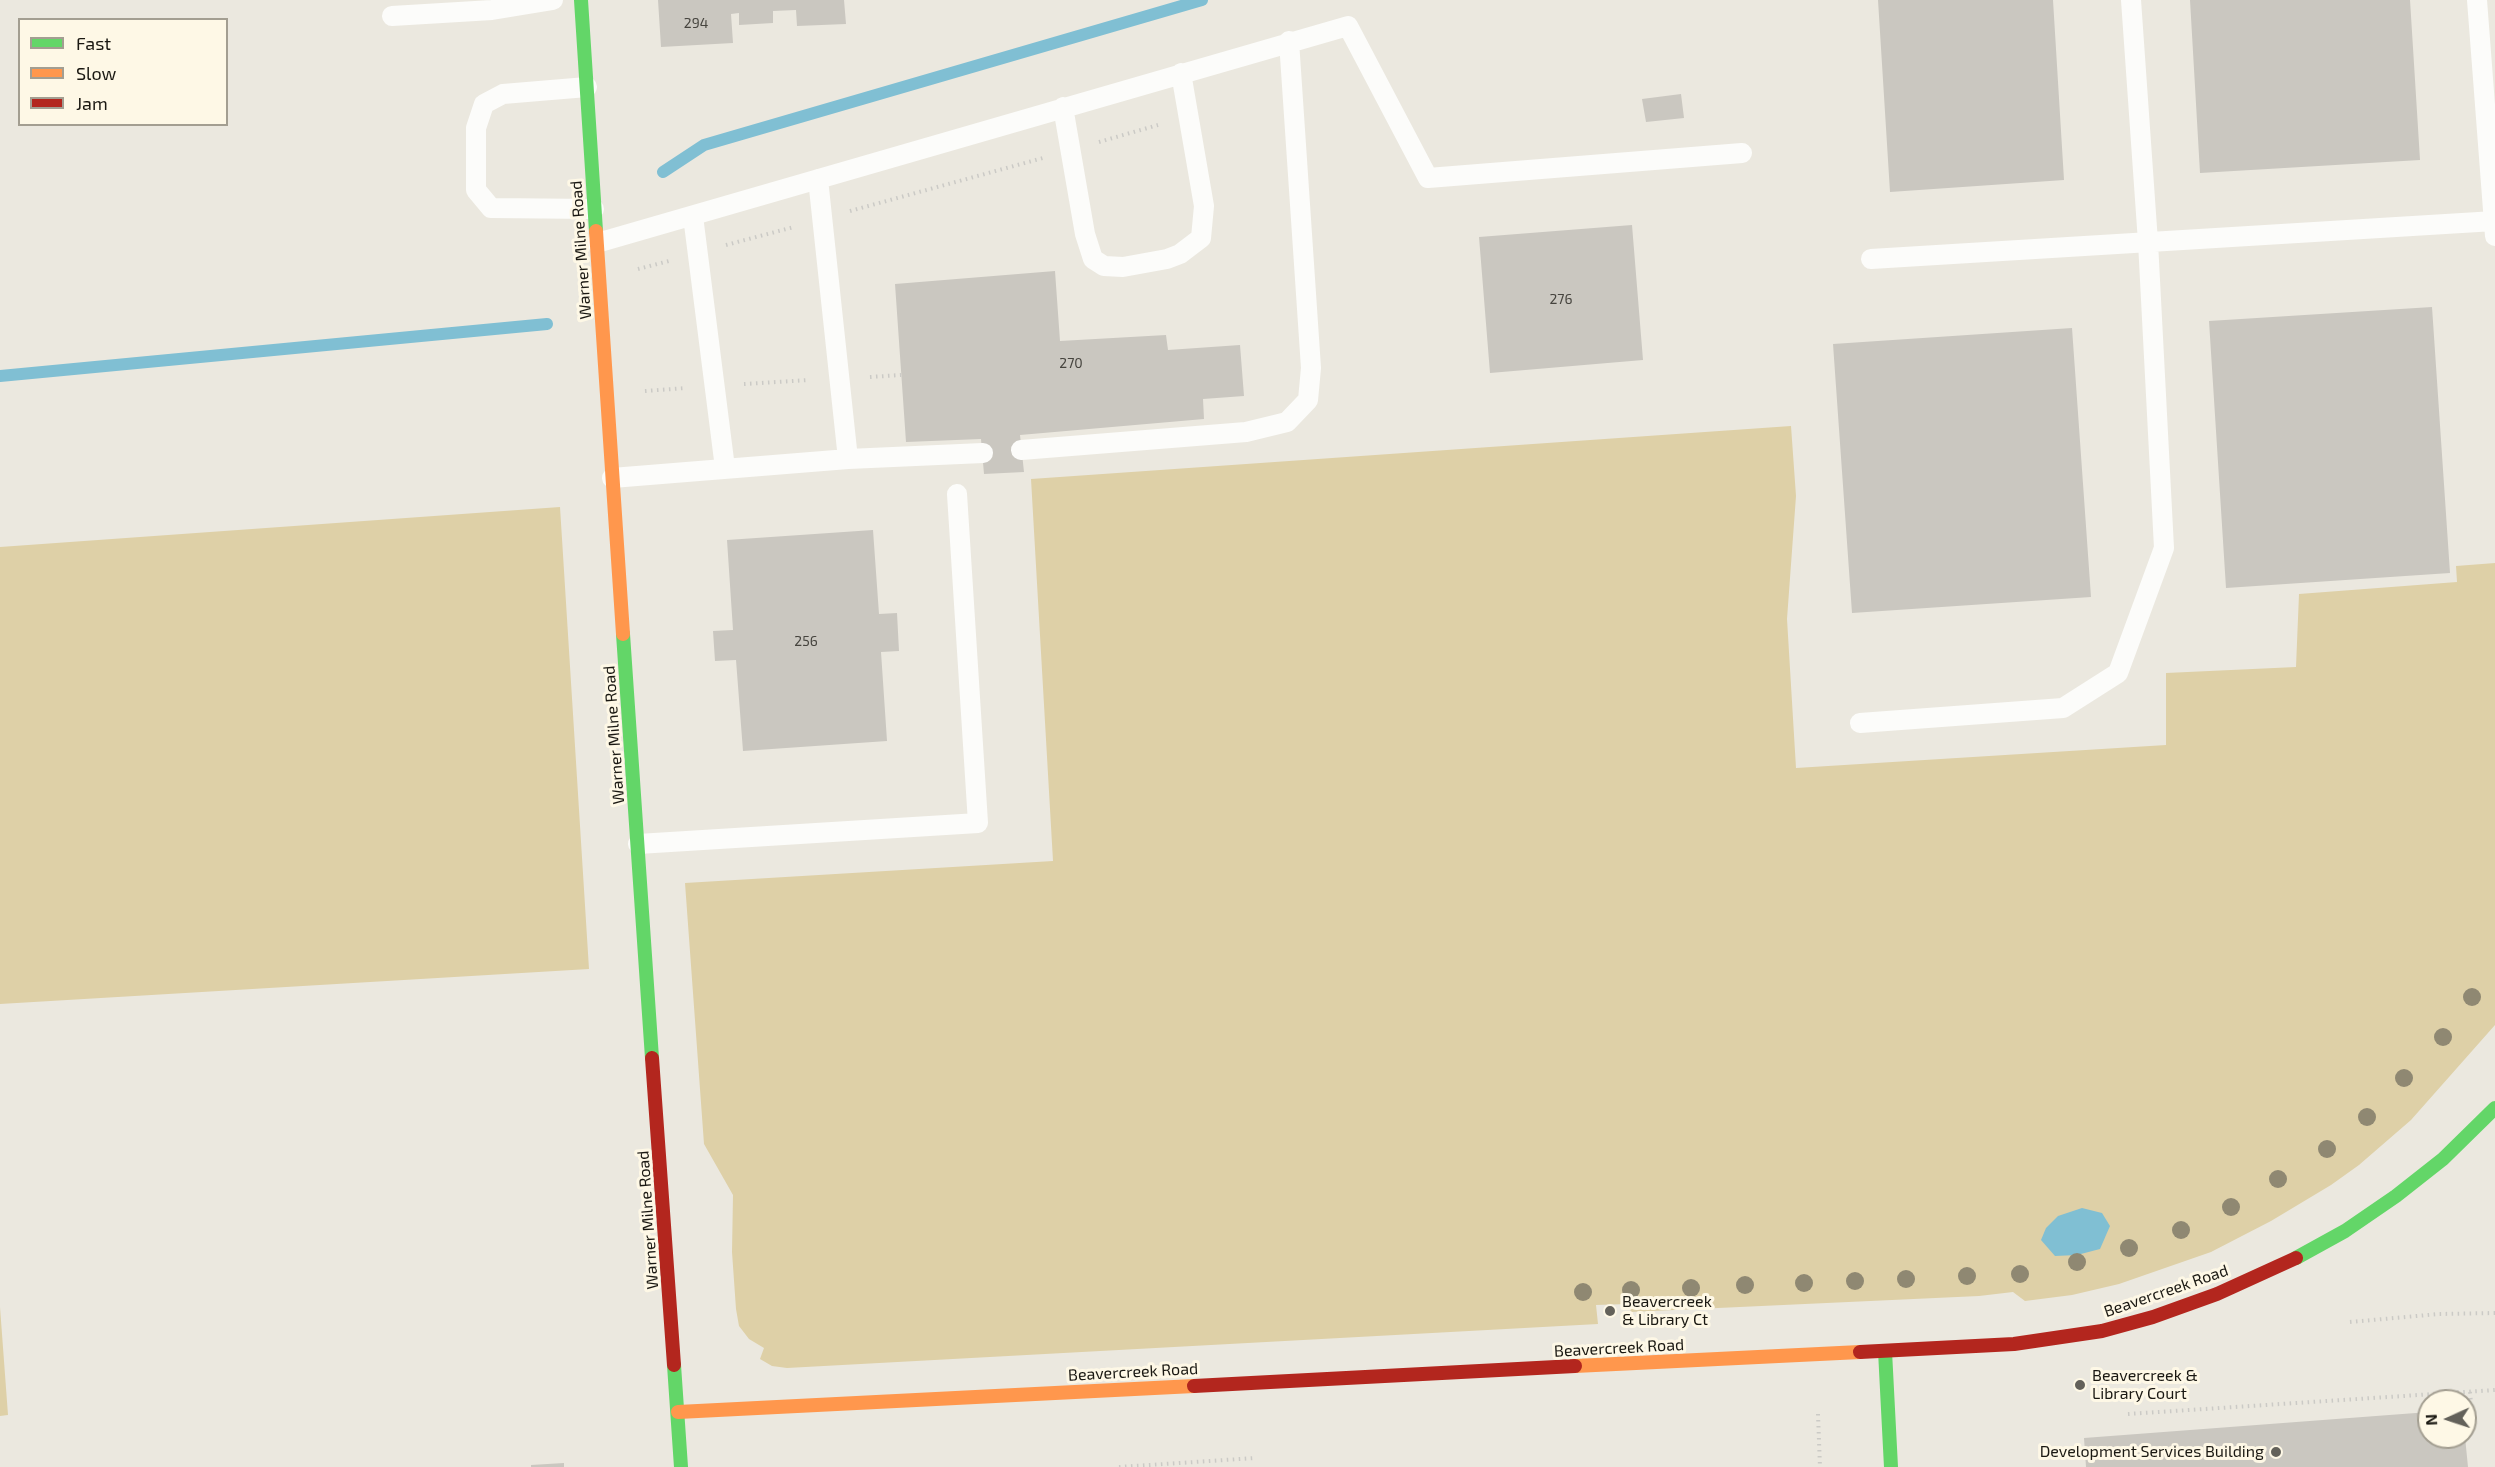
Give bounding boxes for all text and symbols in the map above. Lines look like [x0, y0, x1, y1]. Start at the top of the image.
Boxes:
house number: 294 [684, 15, 708, 31]
legend [18, 18, 228, 126]
text: Fast [76, 32, 111, 54]
text: Slow [76, 62, 116, 84]
text: Jam [76, 92, 108, 114]
street label: Warner Milne Road [567, 180, 595, 320]
house number: 276 [1549, 291, 1573, 307]
house number: 270 [1059, 355, 1083, 371]
house number: 256 [794, 633, 818, 649]
street label: Warner Milne Road [600, 665, 628, 805]
street label: Warner Milne Road [634, 1150, 662, 1290]
street label: Beavercreek Road [2101, 1261, 2231, 1321]
place label: Beavercreek & Library Ct [1622, 1292, 1712, 1330]
marker: Beavercreek & Library Ct [1603, 1304, 1617, 1318]
street label: Beavercreek Road [1553, 1335, 1685, 1361]
street label: Beavercreek Road [1067, 1359, 1199, 1385]
place label: Beavercreek & Library Court [2092, 1366, 2198, 1404]
marker: Beavercreek & Library Court [2073, 1378, 2087, 1392]
north arrow [2417, 1389, 2477, 1449]
text: N [2421, 1414, 2440, 1426]
place label: Development Services Building [2040, 1442, 2264, 1462]
marker: Development Services Building [2269, 1445, 2283, 1459]

